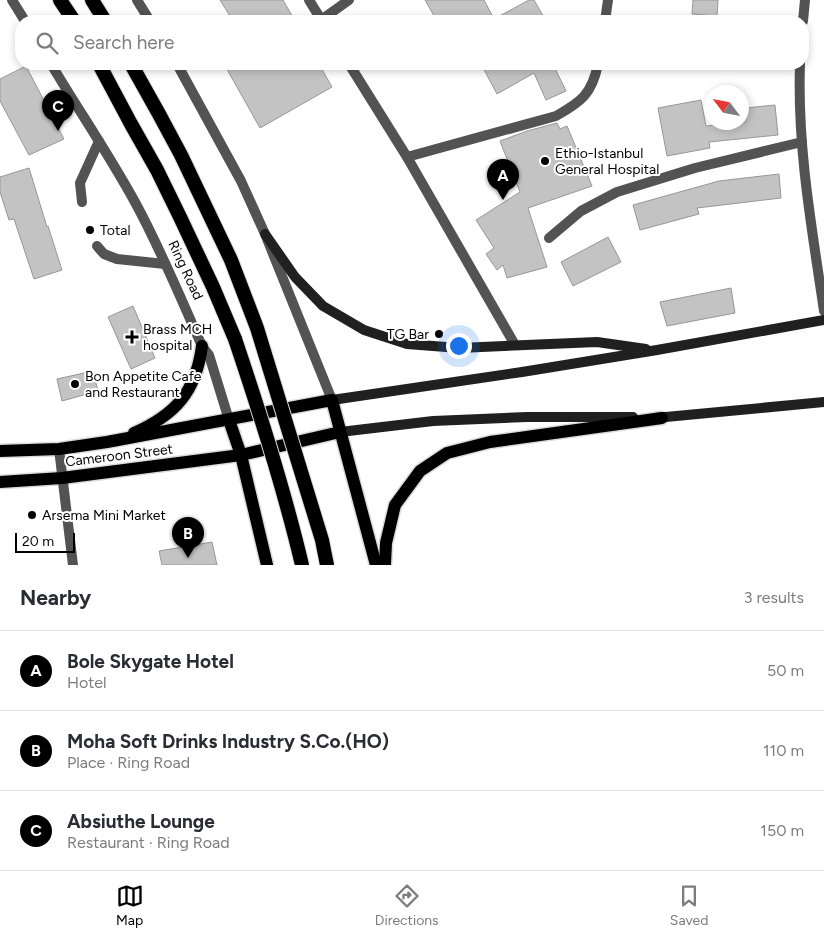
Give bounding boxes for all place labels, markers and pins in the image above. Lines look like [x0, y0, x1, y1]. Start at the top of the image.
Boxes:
pin: C [42, 90, 74, 131]
place label: Ethio-Istanbul General Hospital [555, 145, 659, 178]
marker: Ethio-Istanbul General Hospital [539, 155, 551, 167]
pin: A [487, 159, 519, 200]
place label: Total [100, 222, 130, 239]
marker: Total [84, 224, 96, 236]
place label: Brass MCH hospital [143, 321, 212, 354]
place label: TG Bar [387, 326, 429, 343]
marker: TG Bar [433, 328, 445, 340]
marker: Brass MCH hospital [125, 330, 139, 344]
place label: Bon Appetite Cafe and Restaurant [85, 368, 202, 401]
marker: Bon Appetite Cafe and Restaurant [69, 378, 81, 390]
place label: Arsema Mini Market [42, 507, 166, 524]
marker: Arsema Mini Market [26, 509, 38, 521]
pin: B [172, 517, 204, 558]

